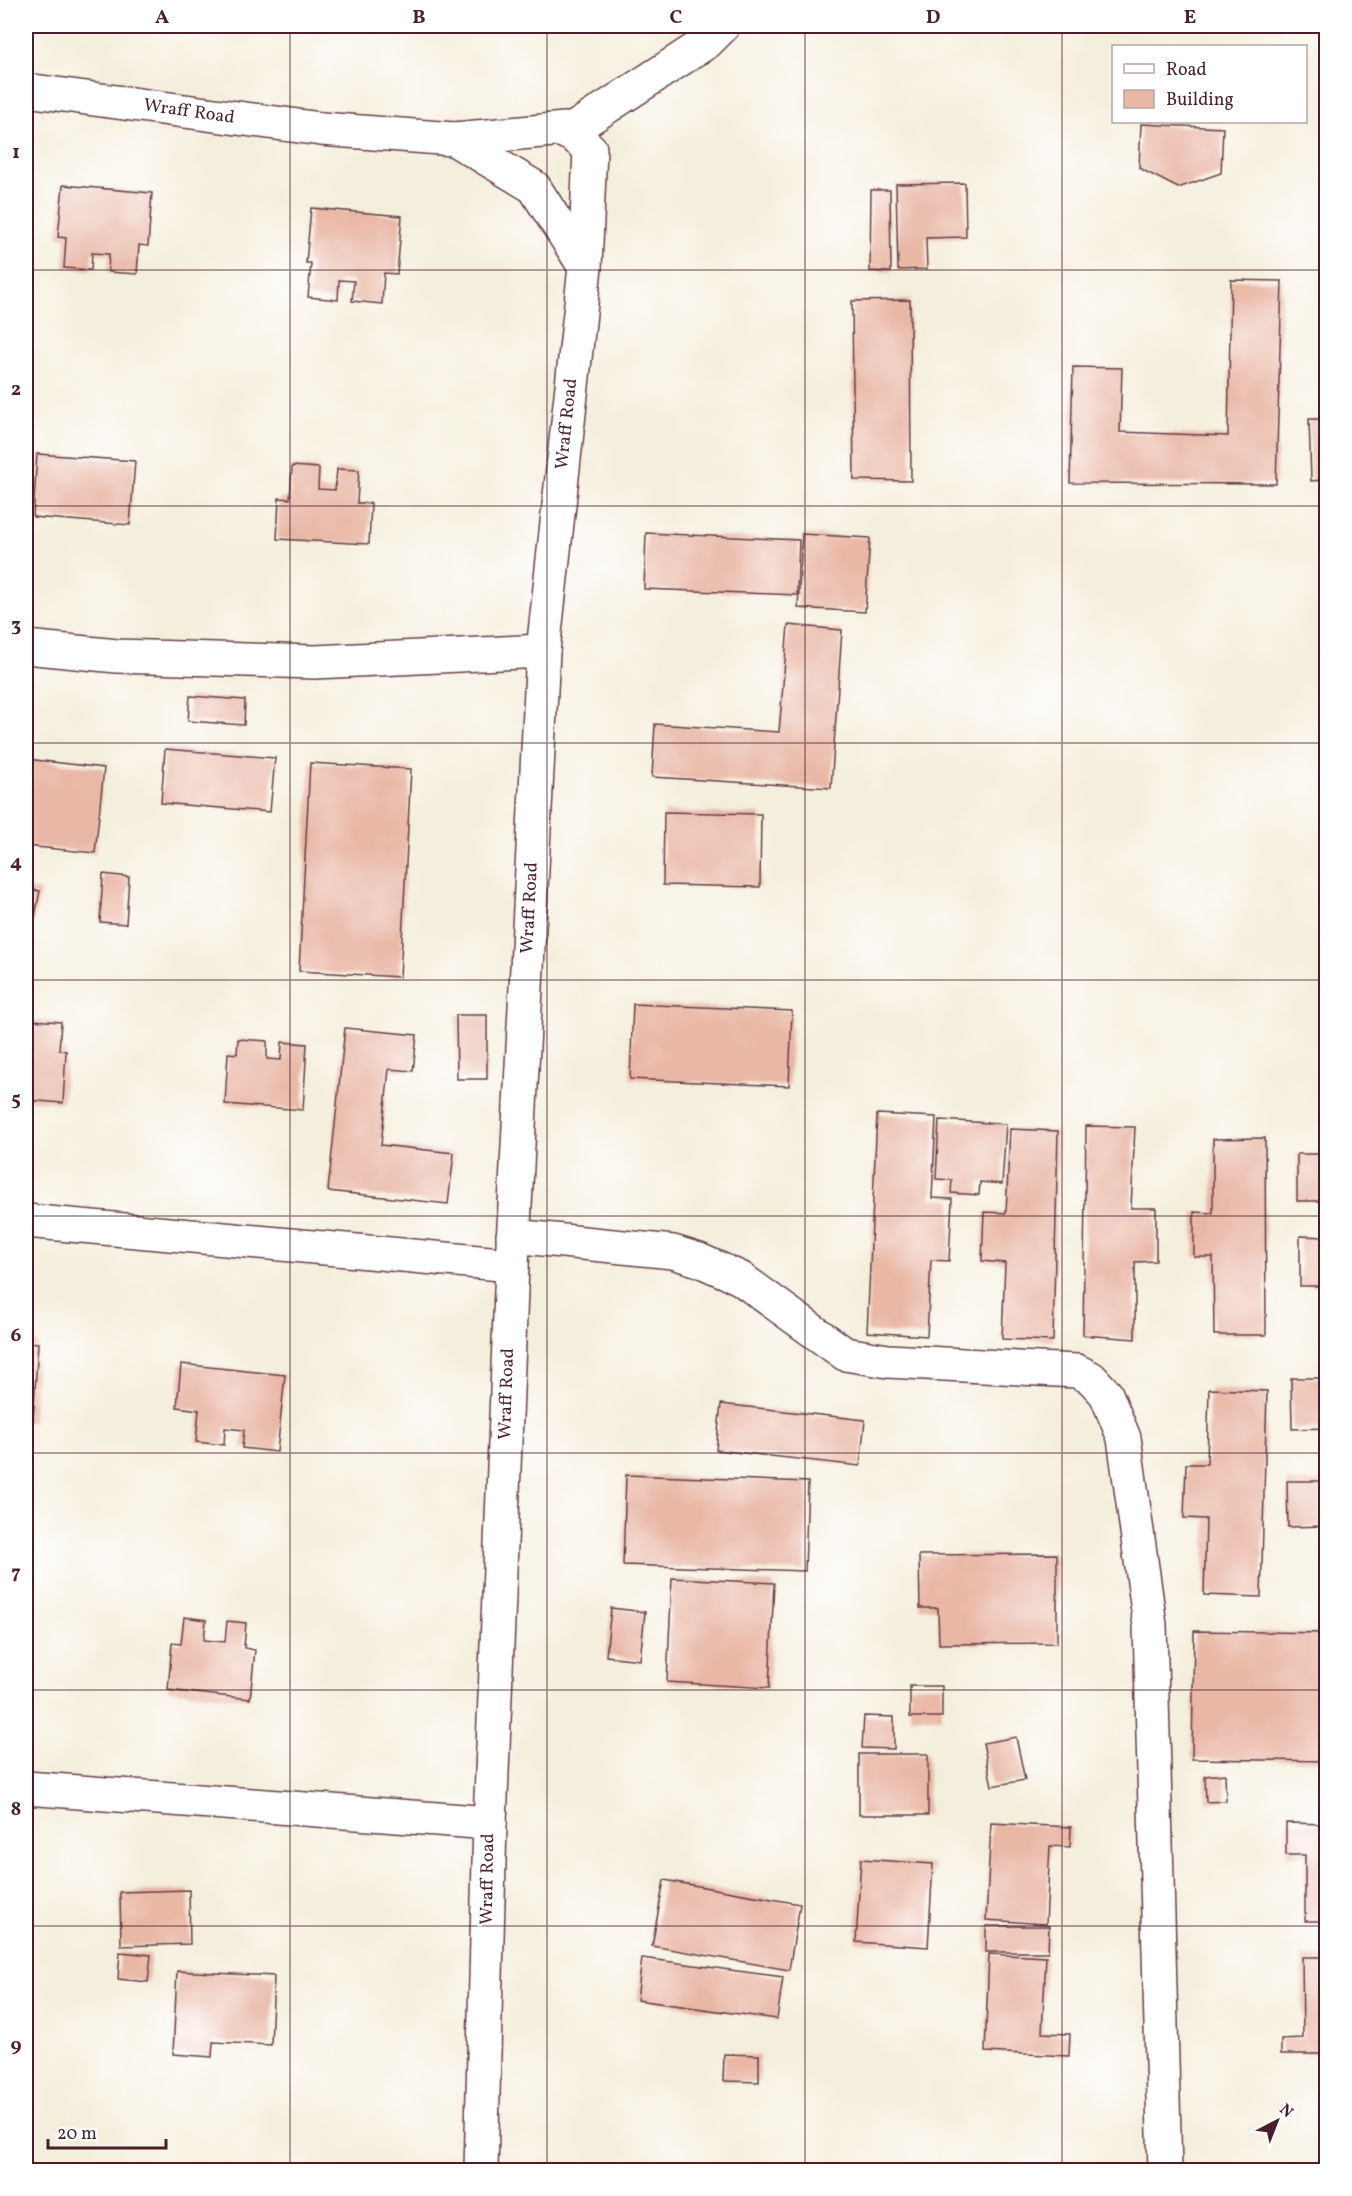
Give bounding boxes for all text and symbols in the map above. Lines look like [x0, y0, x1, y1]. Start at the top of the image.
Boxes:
text: A [155, 4, 169, 32]
text: B [412, 4, 426, 32]
text: C [670, 4, 683, 32]
text: D [926, 4, 940, 32]
text: E [1184, 4, 1196, 32]
legend [1112, 45, 1307, 123]
text: Road [1166, 58, 1207, 83]
text: Building [1166, 88, 1234, 113]
street label: Wraff Road [142, 93, 236, 131]
text: 1 [12, 139, 20, 167]
text: 2 [11, 376, 21, 404]
street label: Wraff Road [550, 377, 584, 471]
text: 3 [11, 612, 21, 640]
text: 4 [10, 849, 22, 877]
street label: Wraff Road [515, 862, 545, 954]
text: 5 [11, 1086, 21, 1114]
text: 6 [11, 1322, 22, 1350]
street label: Wraff Road [493, 1348, 521, 1440]
text: 7 [11, 1559, 21, 1587]
text: 8 [11, 1796, 21, 1824]
street label: Wraff Road [475, 1833, 501, 1925]
text: 9 [10, 2032, 22, 2060]
north arrow [1247, 2091, 1307, 2151]
text: N [1274, 2099, 1298, 2124]
scale bar [48, 2112, 166, 2150]
text: 20 m [57, 2122, 97, 2147]

